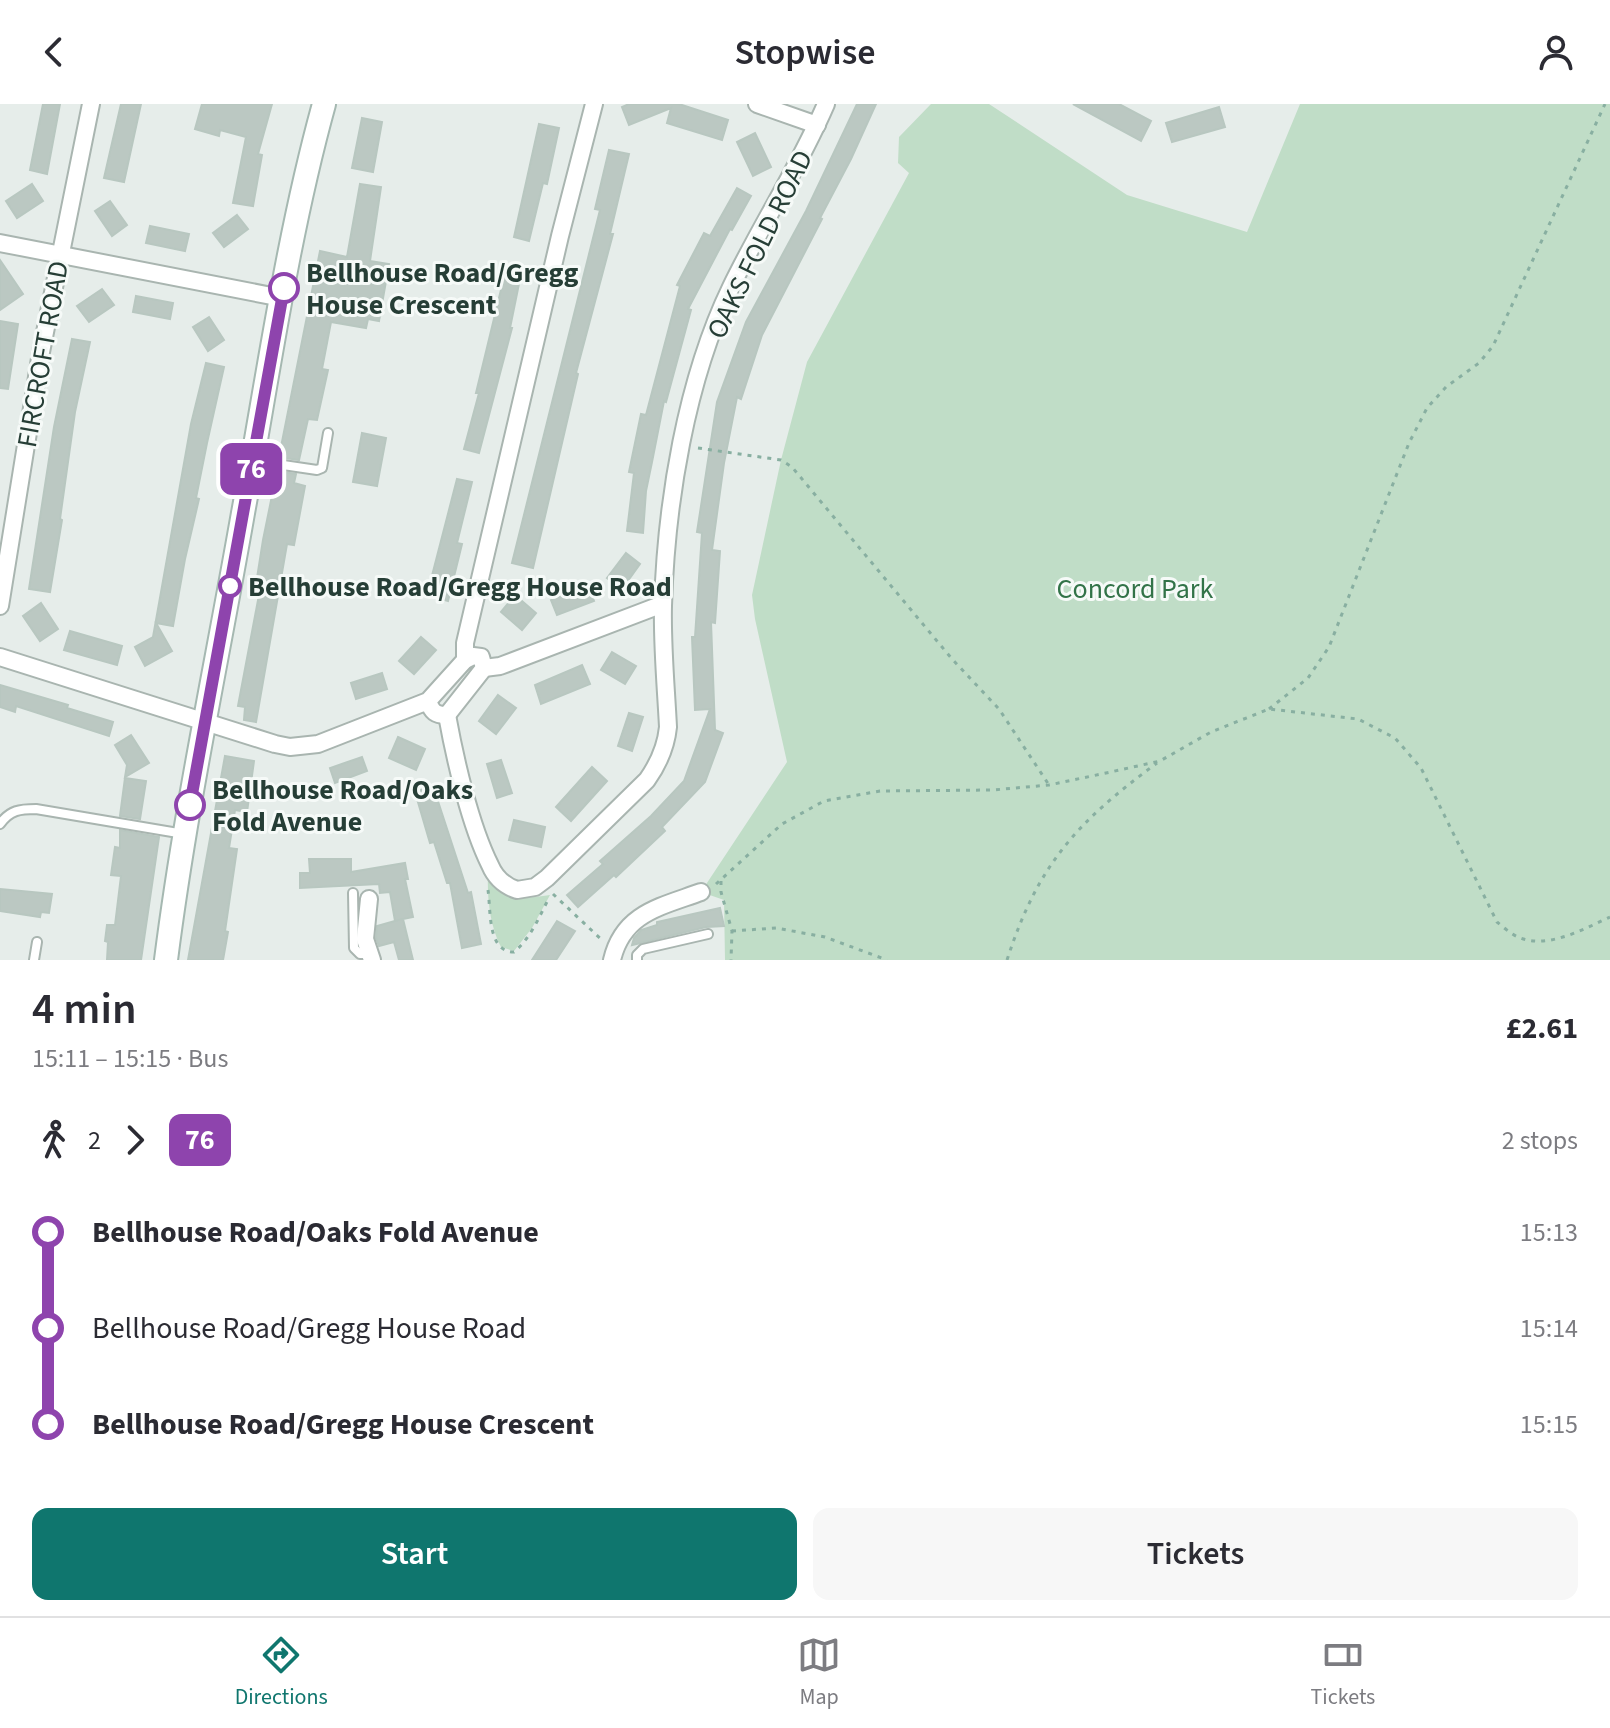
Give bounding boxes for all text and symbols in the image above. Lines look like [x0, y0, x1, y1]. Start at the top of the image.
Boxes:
text: Stopwise [734, 27, 876, 78]
icon: back [32, 30, 76, 74]
icon: person [1534, 30, 1578, 74]
street label: OAKS FOLD ROAD [697, 143, 823, 345]
place label: Bellhouse Road/Gregg House Crescent [306, 253, 578, 325]
street label: FIRCROFT ROAD [7, 258, 79, 451]
marker: Bellhouse Road/Gregg House Crescent [269, 273, 299, 303]
line badge: 76 [215, 443, 287, 495]
text: 76 [236, 449, 266, 489]
place label: Bellhouse Road/Gregg House Road [248, 567, 672, 607]
park label: Concord Park [1057, 569, 1214, 609]
marker: Bellhouse Road/Gregg House Road [219, 575, 241, 597]
place label: Bellhouse Road/Oaks Fold Avenue [212, 770, 473, 842]
marker: Bellhouse Road/Oaks Fold Avenue [175, 790, 205, 820]
text: 4 min [32, 978, 137, 1041]
text: £2.61 [1506, 1007, 1578, 1050]
text: 15:11 – 15:15 · Bus [32, 1040, 228, 1077]
icon: walk [32, 1118, 76, 1162]
icon: forward [113, 1118, 157, 1162]
text: 76 [185, 1120, 215, 1160]
text: 2 [88, 1122, 101, 1159]
text: 2 stops [1502, 1122, 1578, 1159]
text: Bellhouse Road/Oaks Fold Avenue [92, 1211, 539, 1254]
text: 15:13 [1520, 1214, 1578, 1251]
text: Bellhouse Road/Gregg House Road [92, 1307, 526, 1350]
text: 15:14 [1520, 1310, 1578, 1347]
text: Bellhouse Road/Gregg House Crescent [92, 1403, 594, 1446]
text: 15:15 [1520, 1406, 1578, 1443]
button: Start [32, 1508, 797, 1600]
button: Tickets [813, 1508, 1578, 1600]
tab: Directions [235, 1633, 328, 1713]
tab: Map [797, 1633, 841, 1713]
tab: Tickets [1310, 1633, 1375, 1713]

